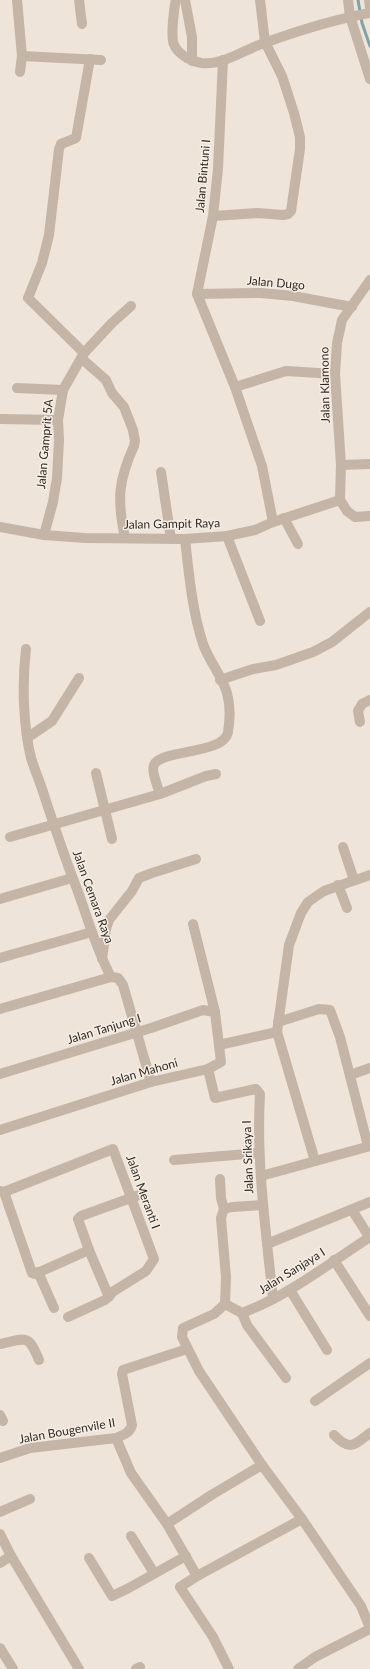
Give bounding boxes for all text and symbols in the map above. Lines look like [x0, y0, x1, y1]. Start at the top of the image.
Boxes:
street label: Jalan Bintuni I [192, 139, 213, 213]
street label: Jalan Dugo [246, 273, 306, 293]
street label: Jalan Klamono [316, 347, 333, 423]
street label: Jalan Gamprit 5A [33, 397, 56, 490]
street label: Jalan Gampit Raya [124, 515, 220, 532]
street label: Jalan Cemara Raya [70, 848, 117, 945]
street label: Jalan Tanjung I [65, 1010, 143, 1047]
street label: Jalan Mahoni [108, 1055, 179, 1088]
street label: Jalan Srikaya I [239, 1120, 256, 1194]
street label: Jalan Meranti I [123, 1153, 164, 1231]
street label: Jalan Sanjaya I [256, 1244, 328, 1297]
street label: Jalan Bougenvile II [18, 1415, 116, 1446]

